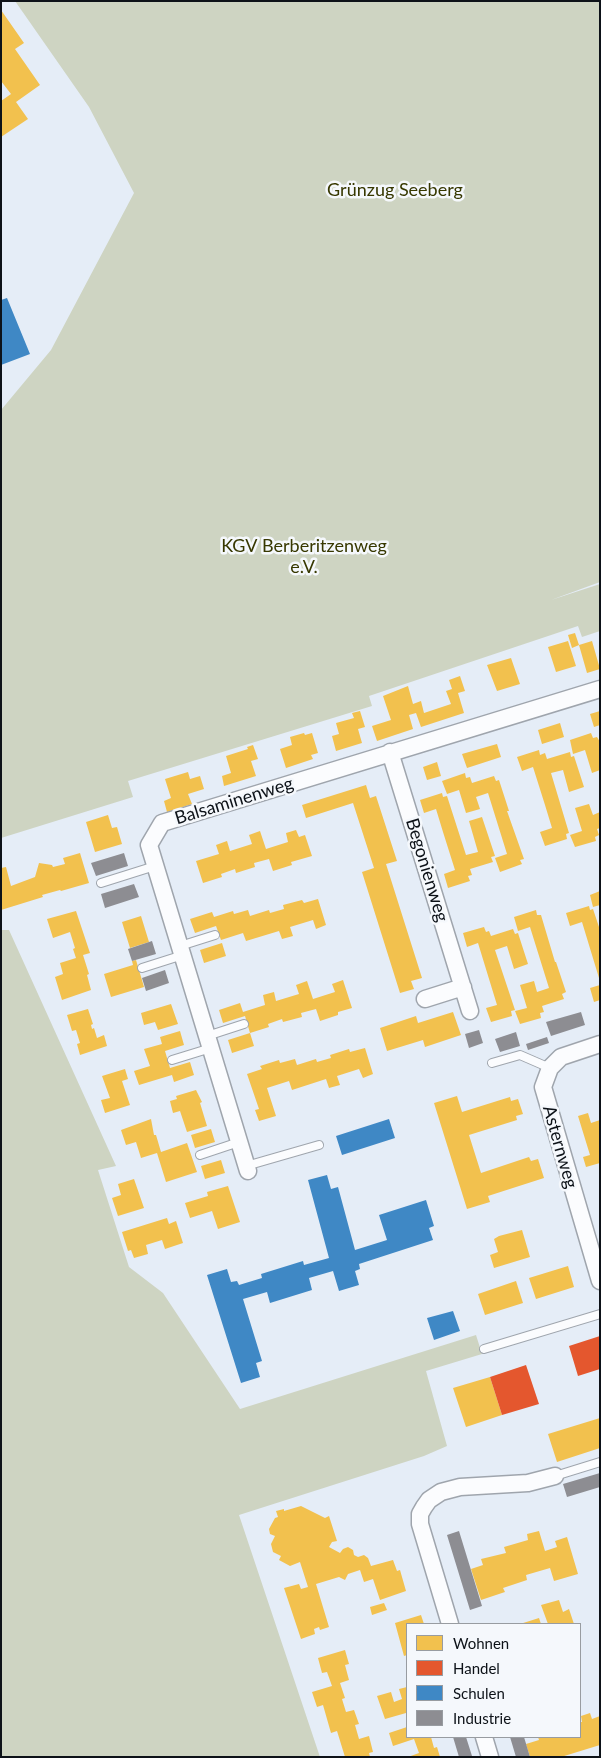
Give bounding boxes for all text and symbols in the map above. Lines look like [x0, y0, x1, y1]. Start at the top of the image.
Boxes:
park label: Grünzug Seeberg [327, 179, 463, 201]
park label: KGV Berberitzenweg e.V. [221, 535, 387, 578]
street label: Balsaminenweg [172, 773, 296, 829]
street label: Begonienweg [401, 816, 453, 924]
street label: Asternweg [538, 1103, 582, 1191]
legend [406, 1623, 581, 1738]
text: Wohnen [453, 1634, 509, 1652]
text: Handel [453, 1659, 500, 1677]
text: Schulen [453, 1684, 505, 1702]
text: Industrie [453, 1709, 511, 1727]

